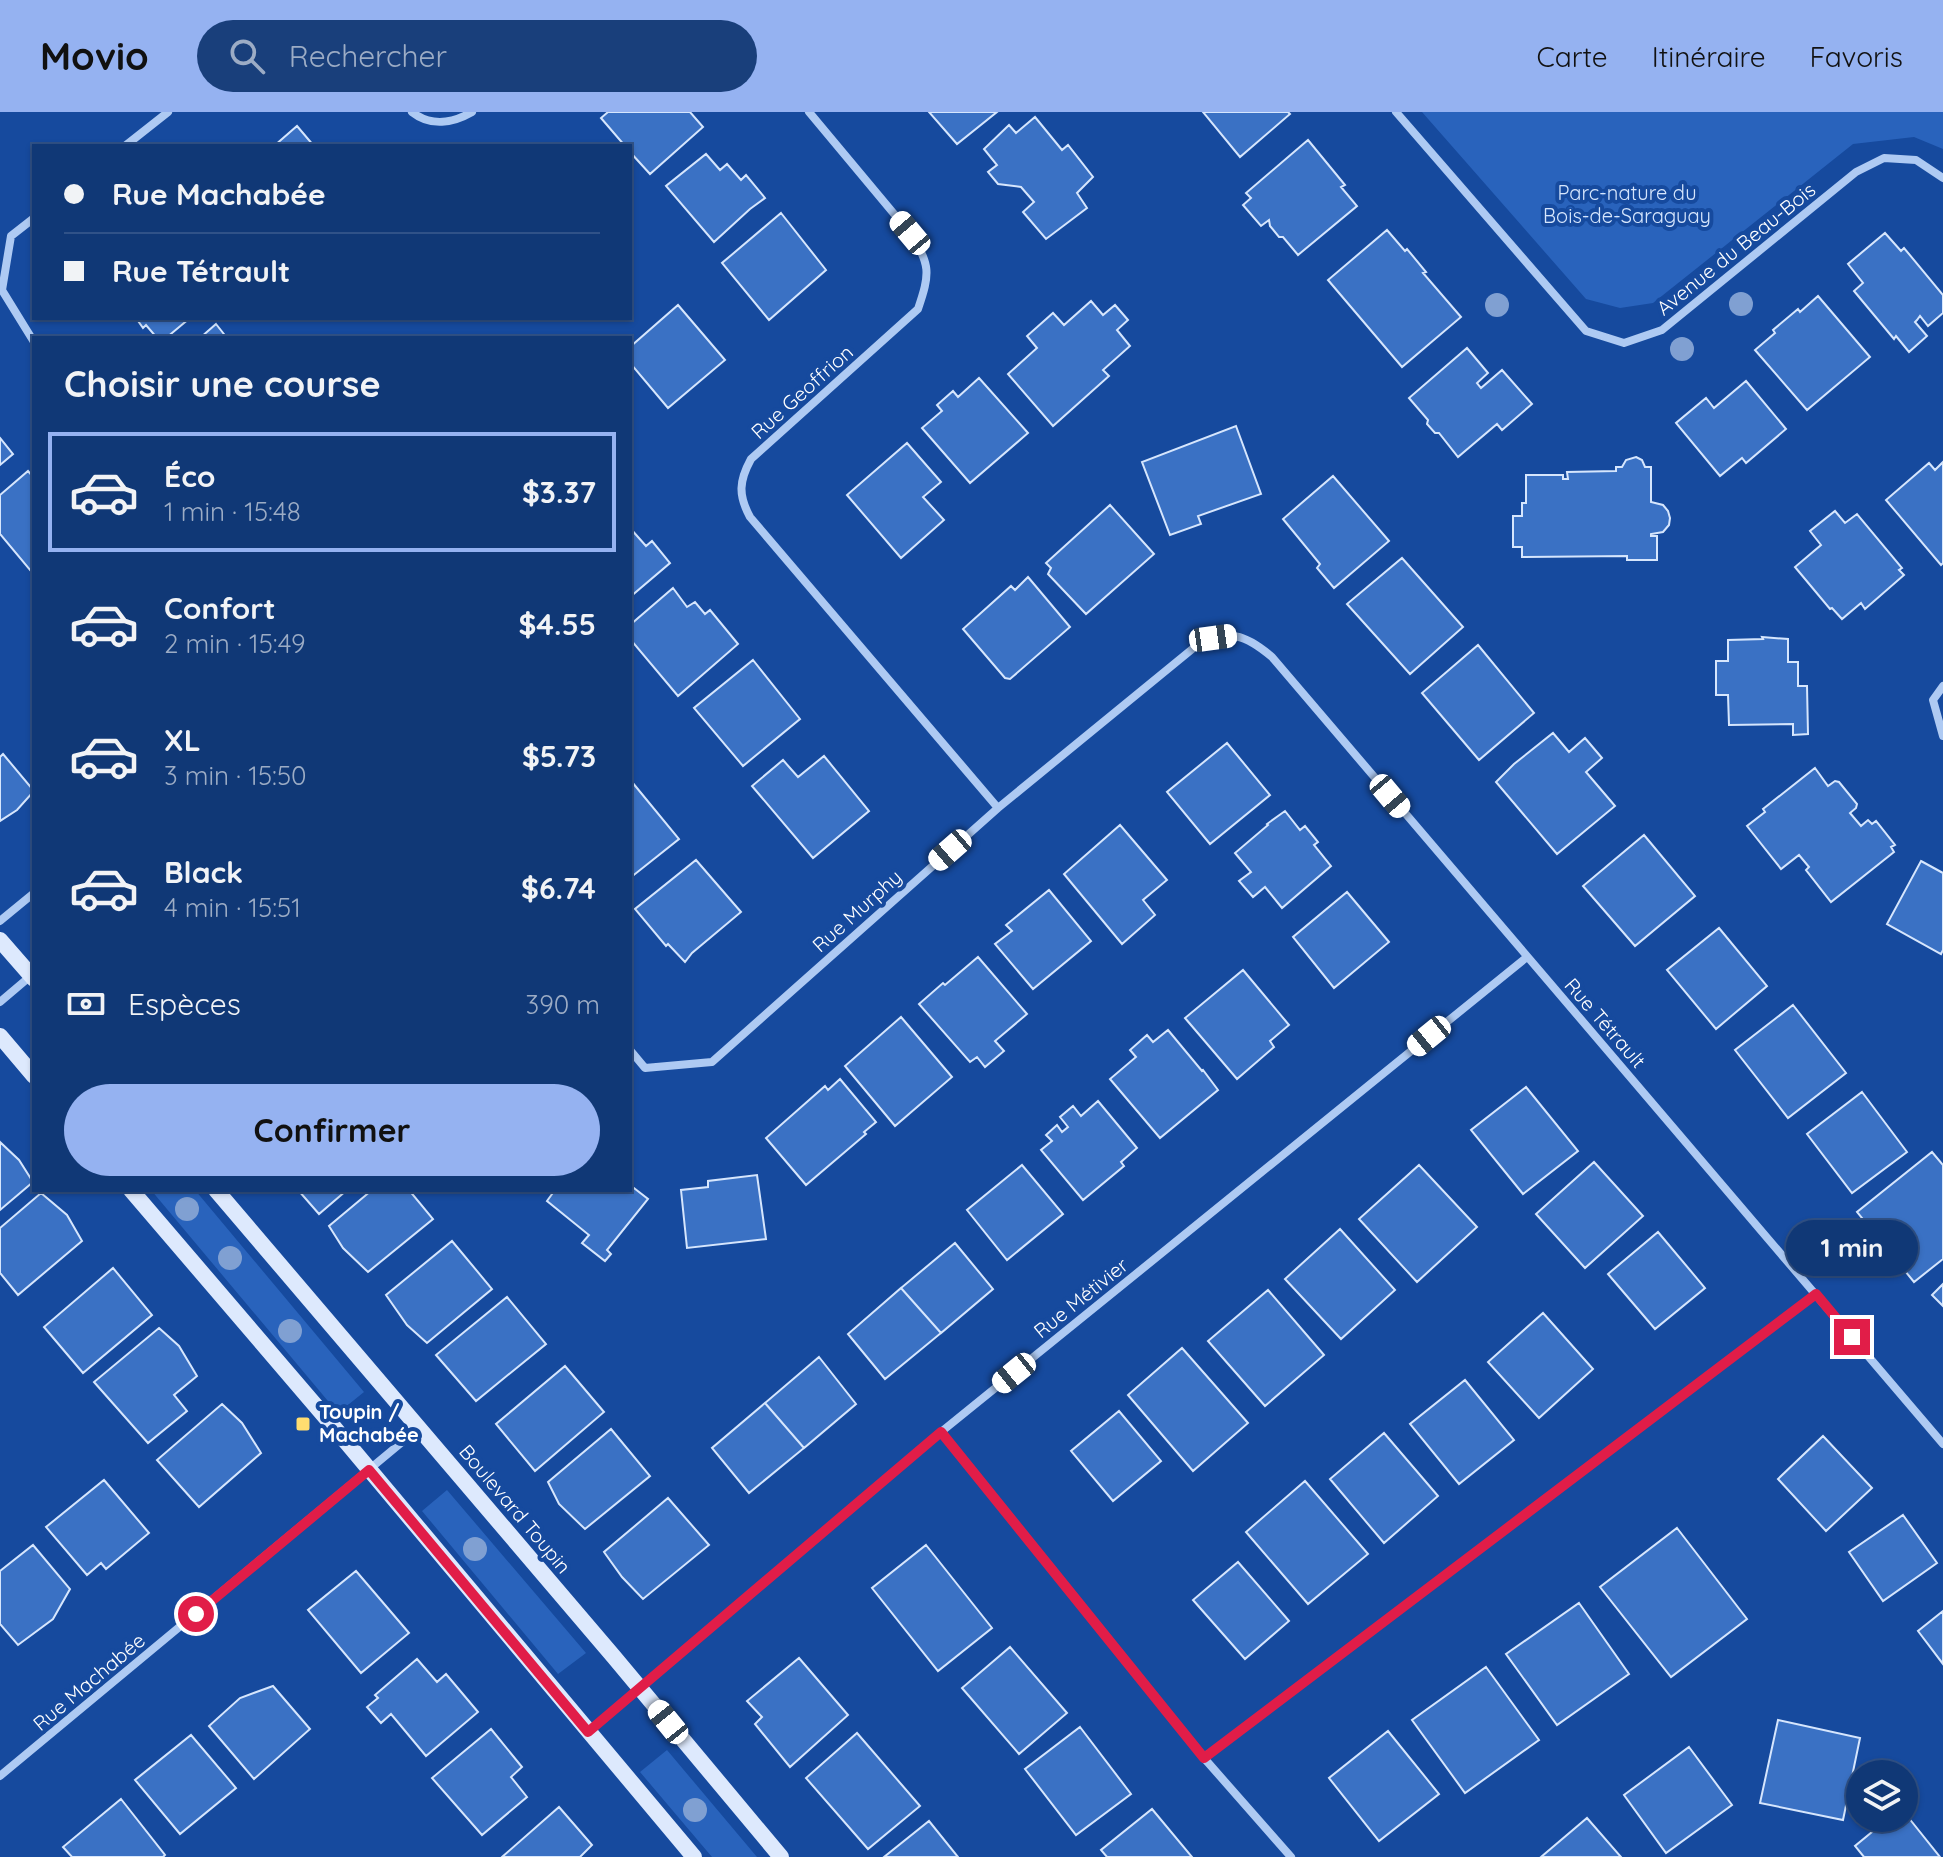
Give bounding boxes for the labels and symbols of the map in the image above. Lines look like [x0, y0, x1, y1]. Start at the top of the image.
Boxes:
street label: Avenue du Beau-Bois [1651, 177, 1820, 320]
park label: Parc-nature du Bois-de-Saraguay [1543, 180, 1711, 228]
car [885, 207, 935, 259]
street label: Rue Geoffrion [746, 339, 858, 444]
car [1188, 623, 1238, 653]
car [1365, 770, 1415, 822]
car [924, 825, 976, 875]
street label: Rue Murphy [807, 864, 907, 957]
street label: Rue Tétrault [1559, 973, 1651, 1073]
car [1403, 1012, 1455, 1060]
callout: 1 min [1786, 1221, 1918, 1277]
street label: Rue Métivier [1028, 1252, 1133, 1343]
route end [1834, 1319, 1870, 1355]
car [988, 1349, 1040, 1397]
place label: Toupin / Machabée [319, 1399, 419, 1447]
marker: Toupin / Machabée [294, 1415, 312, 1433]
street label: Boulevard Toupin [454, 1439, 577, 1578]
route start [178, 1596, 214, 1632]
street label: Rue Machabée [28, 1628, 150, 1736]
car [644, 1696, 692, 1748]

